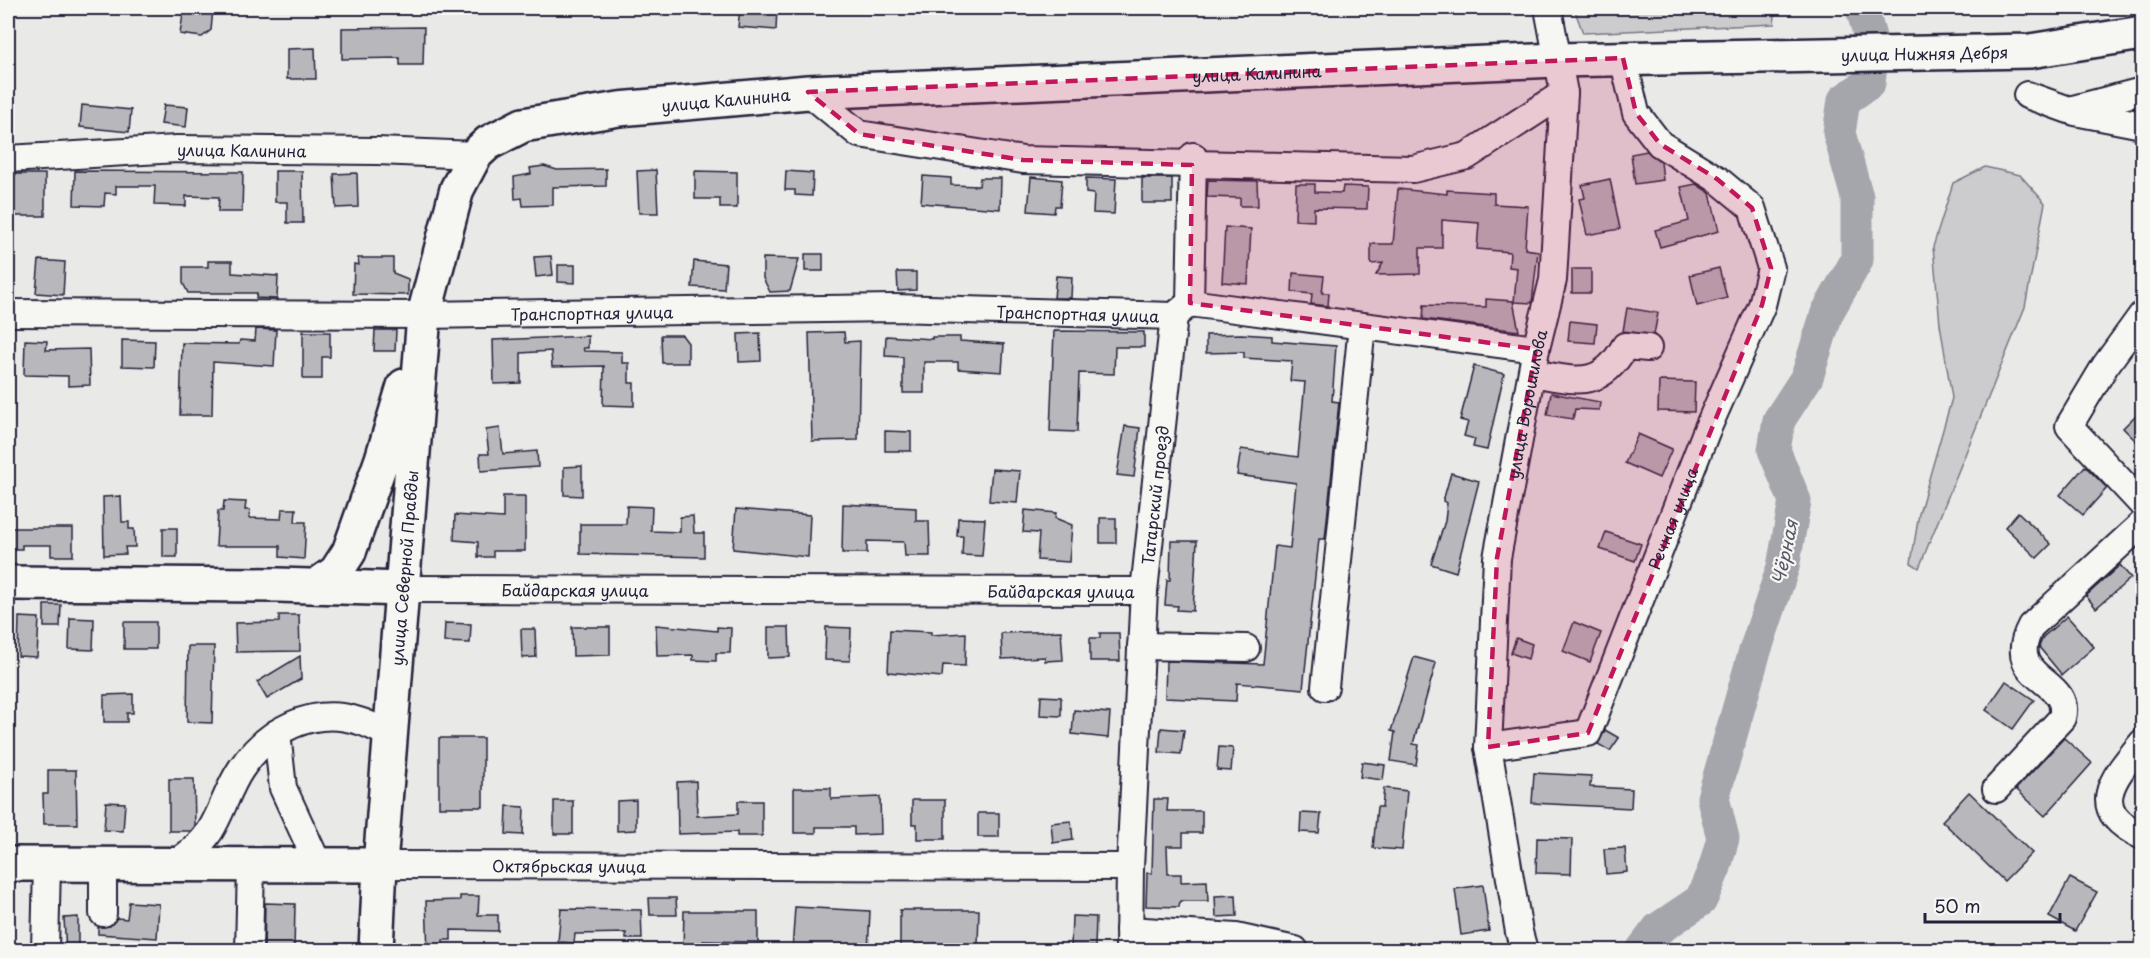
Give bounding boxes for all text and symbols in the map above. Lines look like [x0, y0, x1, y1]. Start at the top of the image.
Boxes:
street label: улица Нижняя Дебря [1841, 39, 2009, 67]
street label: улица Калинина [1192, 58, 1322, 88]
street label: улица Калинина [660, 82, 791, 117]
street label: улица Калинина [177, 137, 307, 162]
street label: Транспортная улица [510, 299, 674, 326]
street label: Транспортная улица [996, 299, 1160, 328]
street label: улица Ворошилова [1500, 327, 1552, 481]
street label: Татарский проезд [1135, 424, 1174, 566]
street label: Речная улица [1641, 463, 1703, 573]
street label: улица Северной Правды [384, 469, 424, 667]
water label: Чёрная [1764, 516, 1804, 587]
street label: Байдарская улица [501, 577, 649, 602]
street label: Байдарская улица [987, 579, 1135, 603]
street label: Октябрьская улица [492, 853, 646, 878]
scale bar [1925, 886, 2060, 924]
text: 50 m [1934, 892, 1981, 919]

